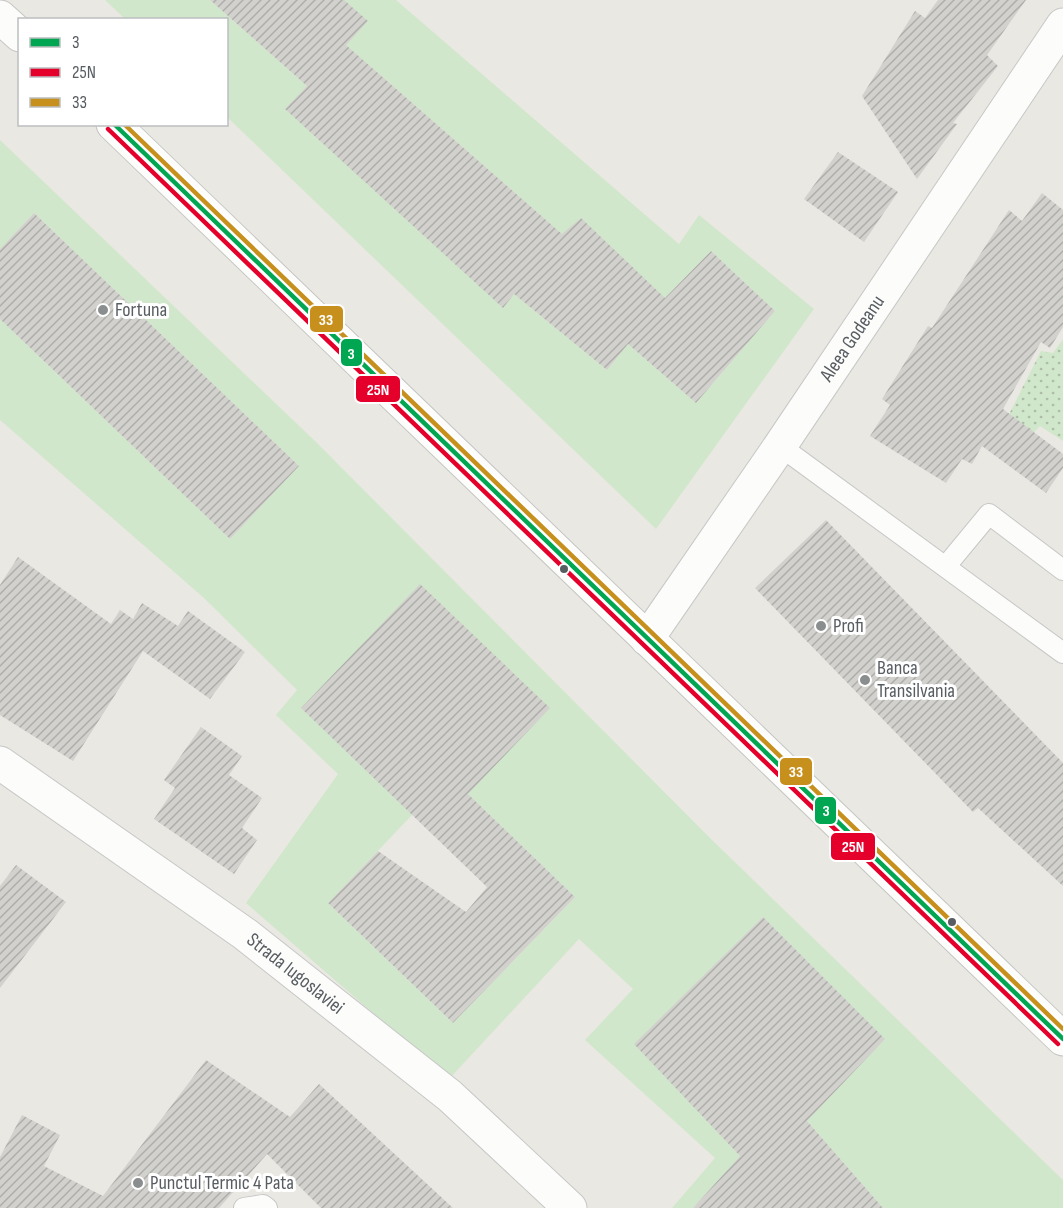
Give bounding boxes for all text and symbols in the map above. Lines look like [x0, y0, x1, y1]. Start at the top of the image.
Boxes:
legend [18, 18, 228, 126]
text: 3 [72, 32, 80, 53]
text: 25N [72, 62, 96, 83]
text: 33 [72, 92, 87, 113]
street label: Aleea Godeanu [814, 291, 890, 387]
place label: Fortuna [115, 298, 167, 322]
marker: Fortuna [96, 303, 110, 317]
line badge: 33 [309, 305, 344, 333]
text: 33 [319, 311, 333, 330]
line badge: 3 [340, 338, 363, 367]
text: 3 [347, 345, 355, 364]
line badge: 25N [355, 375, 401, 403]
text: 25N [367, 381, 389, 400]
unlabelled marker [558, 563, 570, 575]
place label: Profi [833, 614, 864, 638]
marker: Profi [814, 619, 828, 633]
place label: Banca Transilvania [877, 656, 955, 703]
marker: Banca Transilvania [858, 673, 872, 687]
line badge: 33 [779, 757, 813, 786]
text: 33 [789, 763, 803, 782]
line badge: 3 [814, 796, 837, 825]
text: 3 [822, 802, 830, 821]
line badge: 25N [830, 832, 876, 861]
text: 25N [842, 838, 864, 857]
unlabelled marker [946, 916, 958, 928]
street label: Strada Iugoslaviei [242, 928, 349, 1020]
place label: Punctul Termic 4 Pata [150, 1171, 294, 1195]
marker: Punctul Termic 4 Pata [131, 1176, 145, 1190]

